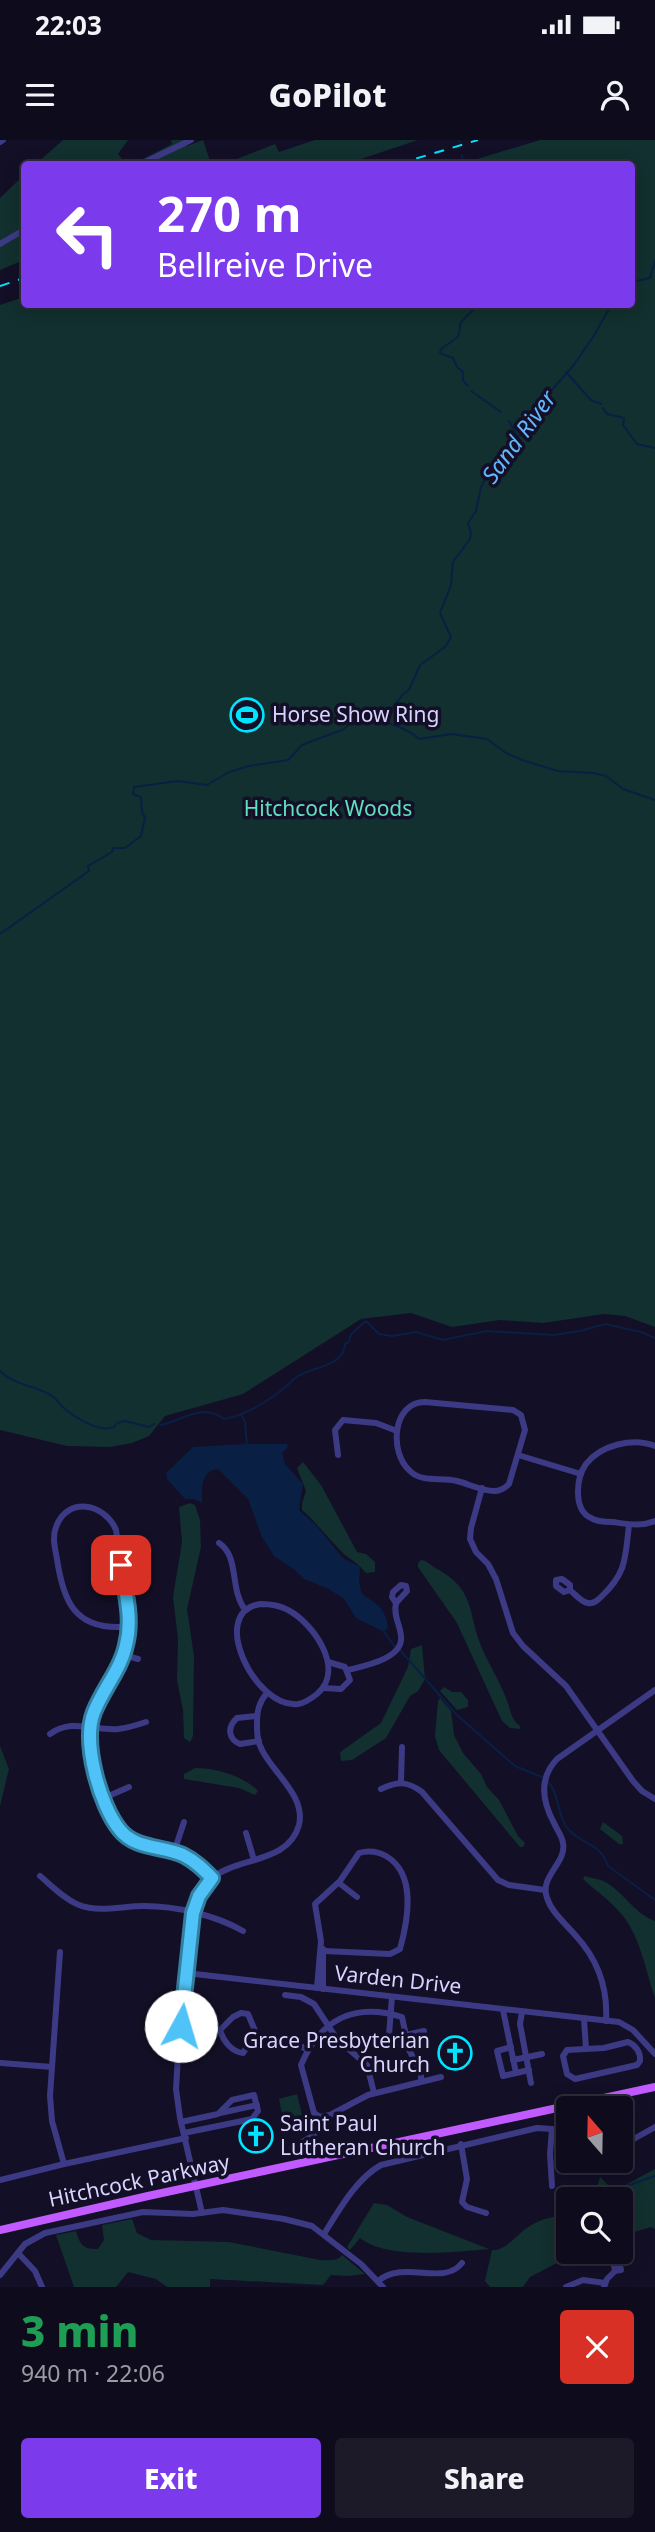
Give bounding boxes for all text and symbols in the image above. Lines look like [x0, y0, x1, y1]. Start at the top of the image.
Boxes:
text: 22:03 [35, 7, 102, 43]
text: GoPilot [269, 73, 386, 116]
icon: menu [21, 76, 59, 114]
icon: person [596, 76, 634, 114]
text: 270 m [157, 180, 302, 246]
icon: left [42, 189, 133, 280]
text: Bellreive Drive [157, 243, 373, 286]
water label: Sand River [474, 383, 563, 489]
sports icon: Horse Show Ring [228, 696, 266, 734]
place label: Horse Show Ring [272, 700, 439, 728]
park label: Hitchcock Woods [244, 794, 412, 822]
pin [91, 1535, 151, 1595]
icon: arrive [102, 1546, 140, 1584]
street label: Varden Drive [333, 1958, 463, 2000]
position arrow [144, 1989, 218, 2063]
place label: Grace Presbyterian Church [243, 2026, 430, 2078]
church icon: Grace Presbyterian Church [436, 2034, 474, 2072]
north arrow [556, 2096, 634, 2174]
map controls [556, 2096, 633, 2264]
place label: Saint Paul Lutheran Church [280, 2109, 445, 2161]
church icon: Saint Paul Lutheran Church [237, 2117, 275, 2155]
street label: Hitchcock Parkway [46, 2147, 232, 2213]
button: search [556, 2187, 633, 2264]
text: 3 min [21, 2302, 138, 2359]
button: close [560, 2310, 634, 2384]
text: 940 m · 22:06 [21, 2357, 165, 2389]
button: Exit [21, 2438, 321, 2518]
button: Share [335, 2438, 634, 2518]

